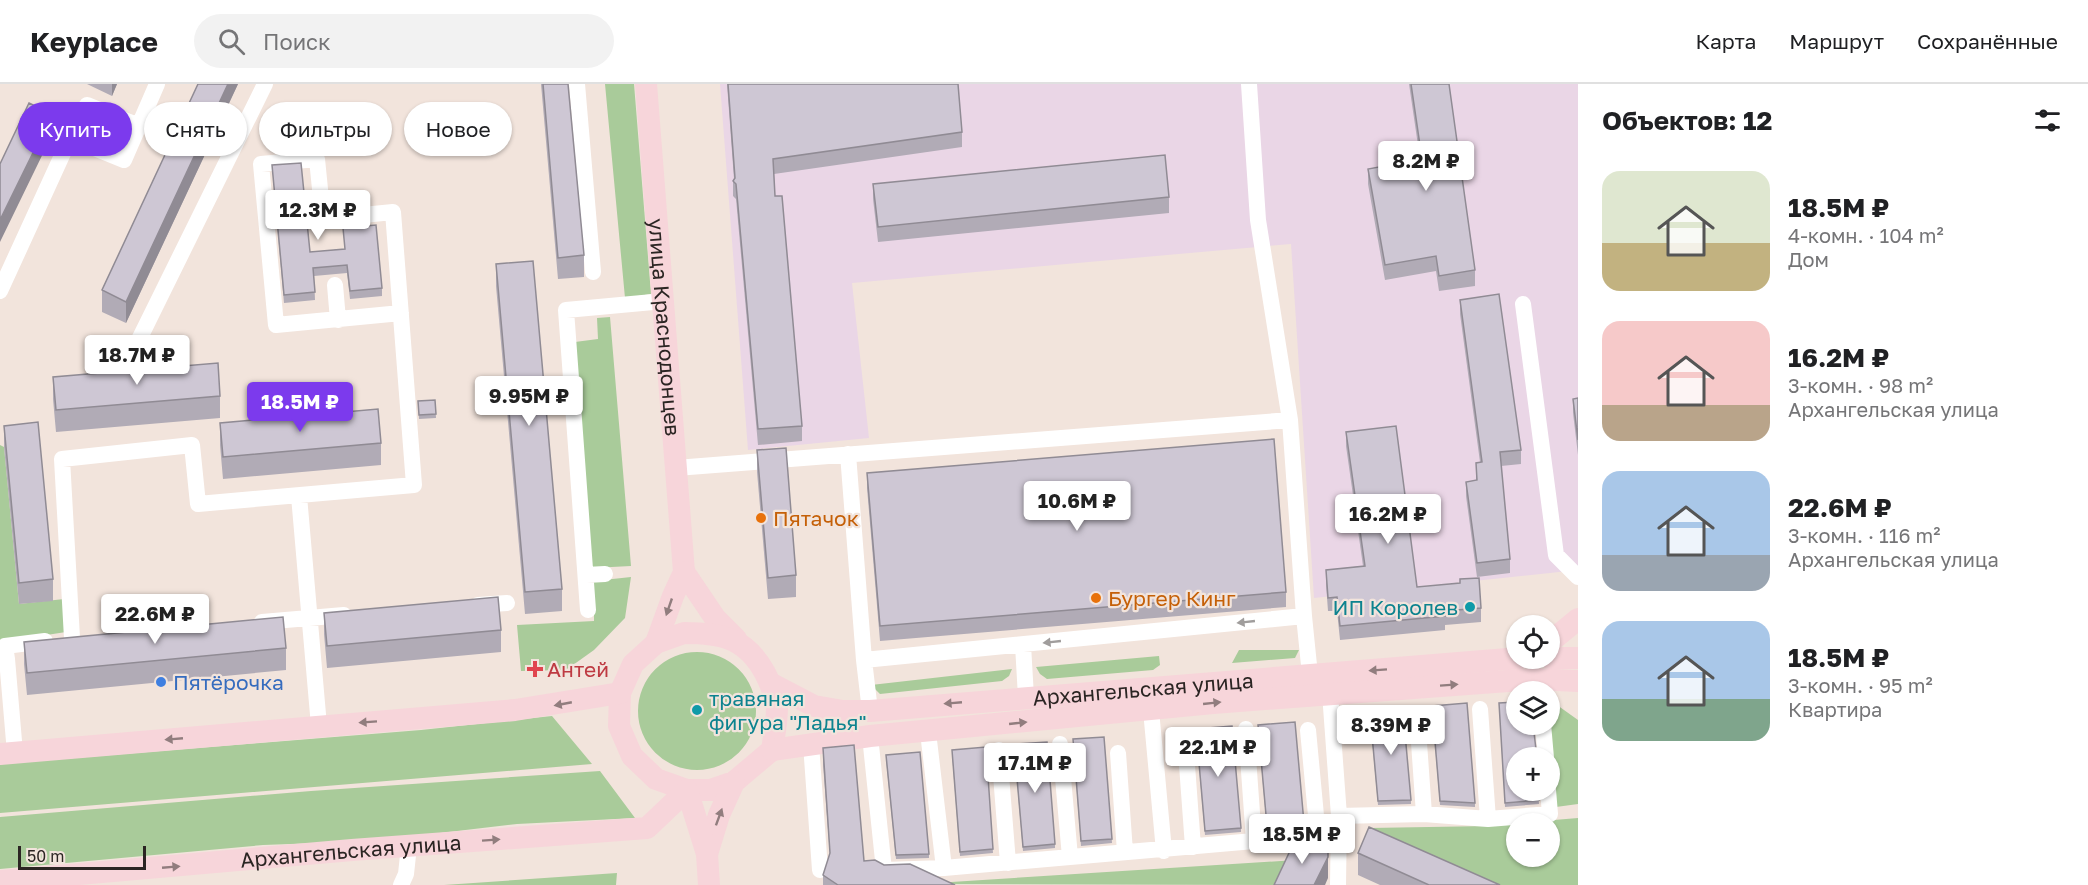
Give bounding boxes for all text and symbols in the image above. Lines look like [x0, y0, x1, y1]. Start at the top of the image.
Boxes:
search box [194, 14, 614, 68]
text: Keyplace [30, 25, 158, 58]
icon: search [215, 25, 248, 58]
text: Поиск [263, 28, 331, 55]
text: Карта [1695, 28, 1756, 54]
text: Маршрут [1789, 28, 1884, 54]
text: Сохранённые [1917, 28, 2058, 54]
chip: Купить [18, 102, 132, 156]
chip: Снять [144, 102, 247, 156]
chip: Фильтры [259, 102, 392, 156]
chip: Новое [404, 102, 512, 156]
icon: filters [2031, 104, 2064, 137]
text: Объектов: 12 [1602, 105, 1772, 136]
pin: 8.2M ₽ [1377, 141, 1475, 192]
text: 8.2M ₽ [1392, 148, 1460, 172]
pin: 12.3M ₽ [263, 190, 373, 241]
text: 18.5M ₽ [1788, 192, 1889, 223]
icon: home [1650, 195, 1722, 267]
text: 12.3M ₽ [279, 197, 357, 221]
street label: улица Краснодонцев [644, 217, 686, 437]
text: 4-комн. · 104 m² [1788, 223, 1944, 247]
text: Дом [1788, 247, 1829, 271]
pin: 18.7M ₽ [82, 335, 192, 386]
text: 18.7M ₽ [99, 342, 175, 366]
text: 16.2M ₽ [1788, 342, 1889, 373]
icon: home [1650, 345, 1722, 417]
text: 3-комн. · 98 m² [1788, 373, 1933, 397]
pin: 9.95M ₽ [474, 376, 584, 427]
pin: 18.5M ₽ [245, 382, 355, 433]
text: 9.95M ₽ [489, 383, 569, 407]
text: 18.5M ₽ [261, 389, 339, 413]
text: Архангельская улица [1788, 397, 1999, 421]
pin: 10.6M ₽ [1022, 481, 1132, 532]
text: 10.6M ₽ [1038, 488, 1116, 512]
text: 22.6M ₽ [1788, 492, 1892, 523]
pin: 16.2M ₽ [1333, 494, 1443, 545]
icon: home [1650, 495, 1722, 567]
text: 16.2M ₽ [1349, 501, 1427, 525]
place label: Пятачок [773, 505, 859, 531]
marker: Пятачок [754, 511, 768, 525]
text: 3-комн. · 116 m² [1788, 523, 1940, 547]
text: Архангельская улица [1788, 547, 1999, 571]
place label: Бургер Кинг [1108, 585, 1236, 611]
marker: Бургер Кинг [1089, 591, 1103, 605]
pin: 22.6M ₽ [100, 594, 210, 645]
place label: ИП Королев [1333, 594, 1458, 620]
one-way arrow [663, 598, 673, 616]
marker: ИП Королев [1463, 600, 1477, 614]
text: 22.6M ₽ [115, 601, 195, 625]
map controls [1506, 615, 1560, 867]
button: locate [1506, 615, 1560, 669]
one-way arrow [1236, 617, 1255, 627]
one-way arrow [1042, 637, 1061, 647]
text: 18.5M ₽ [1788, 642, 1889, 673]
icon: home [1650, 645, 1722, 717]
place label: Антей [547, 656, 609, 682]
marker: Антей [528, 662, 542, 676]
one-way arrow [1368, 665, 1387, 674]
street label: Архангельская улица [1032, 667, 1255, 711]
place label: Пятёрочка [173, 669, 284, 695]
text: 3-комн. · 95 m² [1788, 673, 1933, 697]
marker: Пятёрочка [154, 675, 168, 689]
one-way arrow [1439, 680, 1458, 690]
button: layers [1506, 681, 1560, 735]
place label: травяная фигура "Ладья" [709, 685, 867, 735]
text: Квартира [1788, 697, 1882, 721]
one-way arrow [944, 698, 963, 708]
one-way arrow [1203, 698, 1222, 708]
one-way arrow [553, 700, 572, 709]
marker: травяная фигура "Ладья" [690, 703, 704, 717]
pin: 8.39M ₽ [1336, 705, 1446, 756]
text: 8.39M ₽ [1351, 712, 1431, 736]
one-way arrow [359, 717, 378, 727]
one-way arrow [1009, 718, 1028, 728]
pin: 22.1M ₽ [1163, 727, 1273, 778]
one-way arrow [165, 734, 184, 744]
text: 22.1M ₽ [1179, 734, 1257, 758]
pin: 17.1M ₽ [980, 743, 1090, 794]
button: + [1506, 747, 1560, 801]
text: 17.1M ₽ [998, 750, 1072, 774]
one-way arrow [714, 808, 724, 826]
button: − [1506, 813, 1560, 867]
pin: 18.5M ₽ [1247, 814, 1357, 865]
text: 18.5M ₽ [1263, 821, 1341, 845]
street label: Архангельская улица [239, 829, 462, 873]
one-way arrow [481, 835, 500, 844]
scale bar [18, 843, 146, 870]
text: 50 m [27, 846, 64, 866]
one-way arrow [161, 862, 180, 871]

